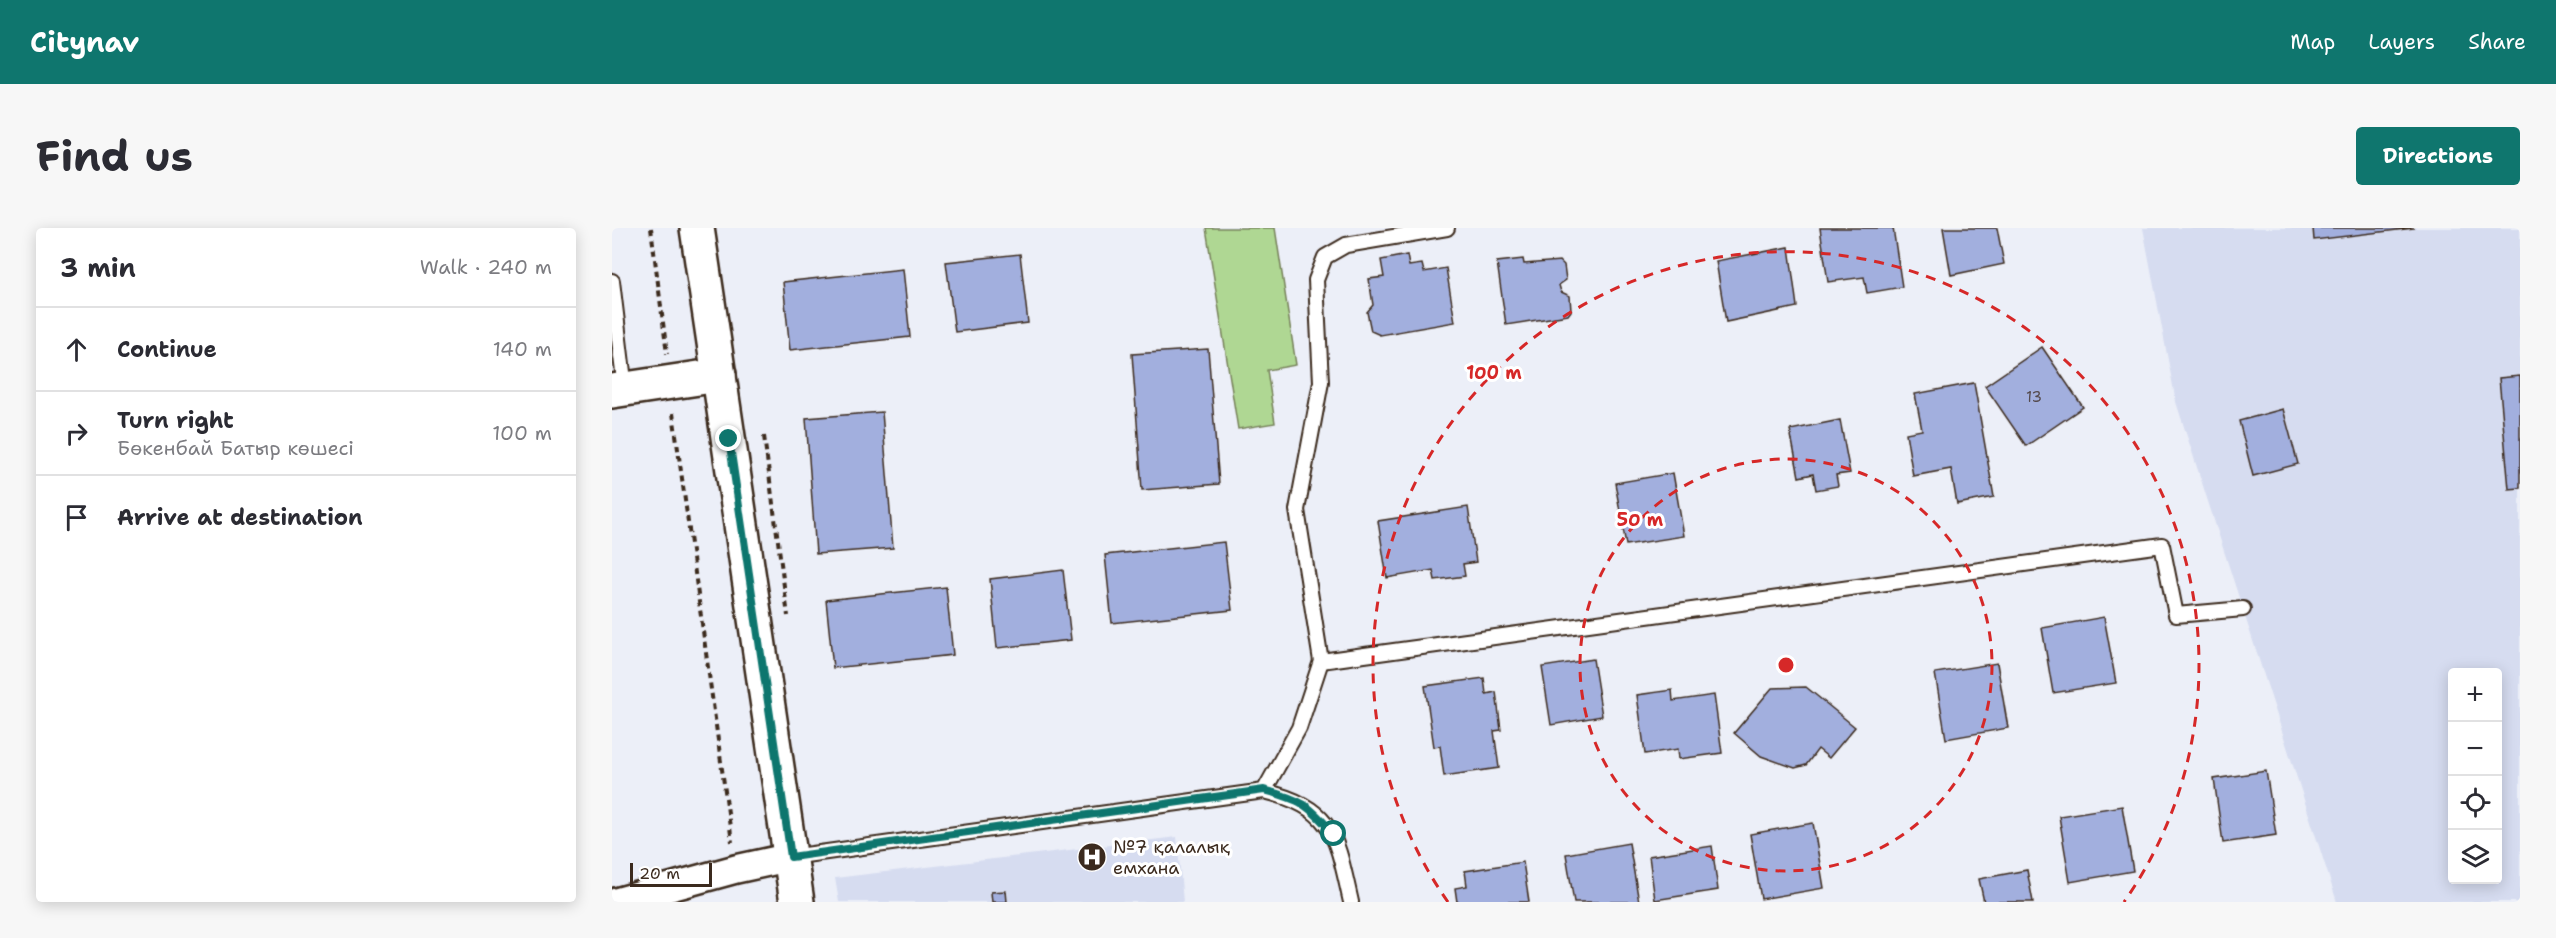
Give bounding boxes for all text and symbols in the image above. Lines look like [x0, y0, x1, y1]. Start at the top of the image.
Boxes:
text: Citynav [30, 23, 139, 61]
text: Map [2290, 28, 2335, 56]
text: Layers [2368, 28, 2435, 56]
text: Share [2468, 28, 2526, 56]
button: Directions [2356, 127, 2520, 185]
text: Find us [36, 128, 193, 184]
text: 3 min [60, 250, 136, 285]
text: Walk · 240 m [420, 254, 552, 280]
icon: ahead [60, 333, 93, 366]
text: Continue [117, 335, 217, 364]
text: 140 m [493, 336, 552, 362]
text: 100 m [1466, 361, 1522, 385]
house number: 13 [2026, 387, 2042, 407]
text: Turn right [117, 406, 234, 435]
icon: right [60, 417, 93, 450]
text: 100 m [492, 420, 552, 446]
route end [715, 425, 741, 451]
text: Бөкенбай Батыр көшесі [117, 435, 354, 461]
icon: arrive [60, 501, 93, 534]
text: Arrive at destination [117, 503, 363, 532]
text: 50 m [1617, 508, 1664, 532]
centre of rings [1776, 655, 1796, 675]
map controls [2448, 668, 2502, 884]
button: + [2448, 668, 2502, 722]
button: − [2448, 722, 2502, 776]
button: locate [2448, 776, 2502, 830]
route start [1320, 820, 1346, 846]
button: layers [2448, 830, 2502, 884]
place label: №7 қалалық емхана [1113, 835, 1230, 880]
hospital icon: №7 қалалық емхана [1076, 841, 1108, 873]
scale bar [630, 860, 712, 888]
text: 20 m [639, 863, 680, 884]

